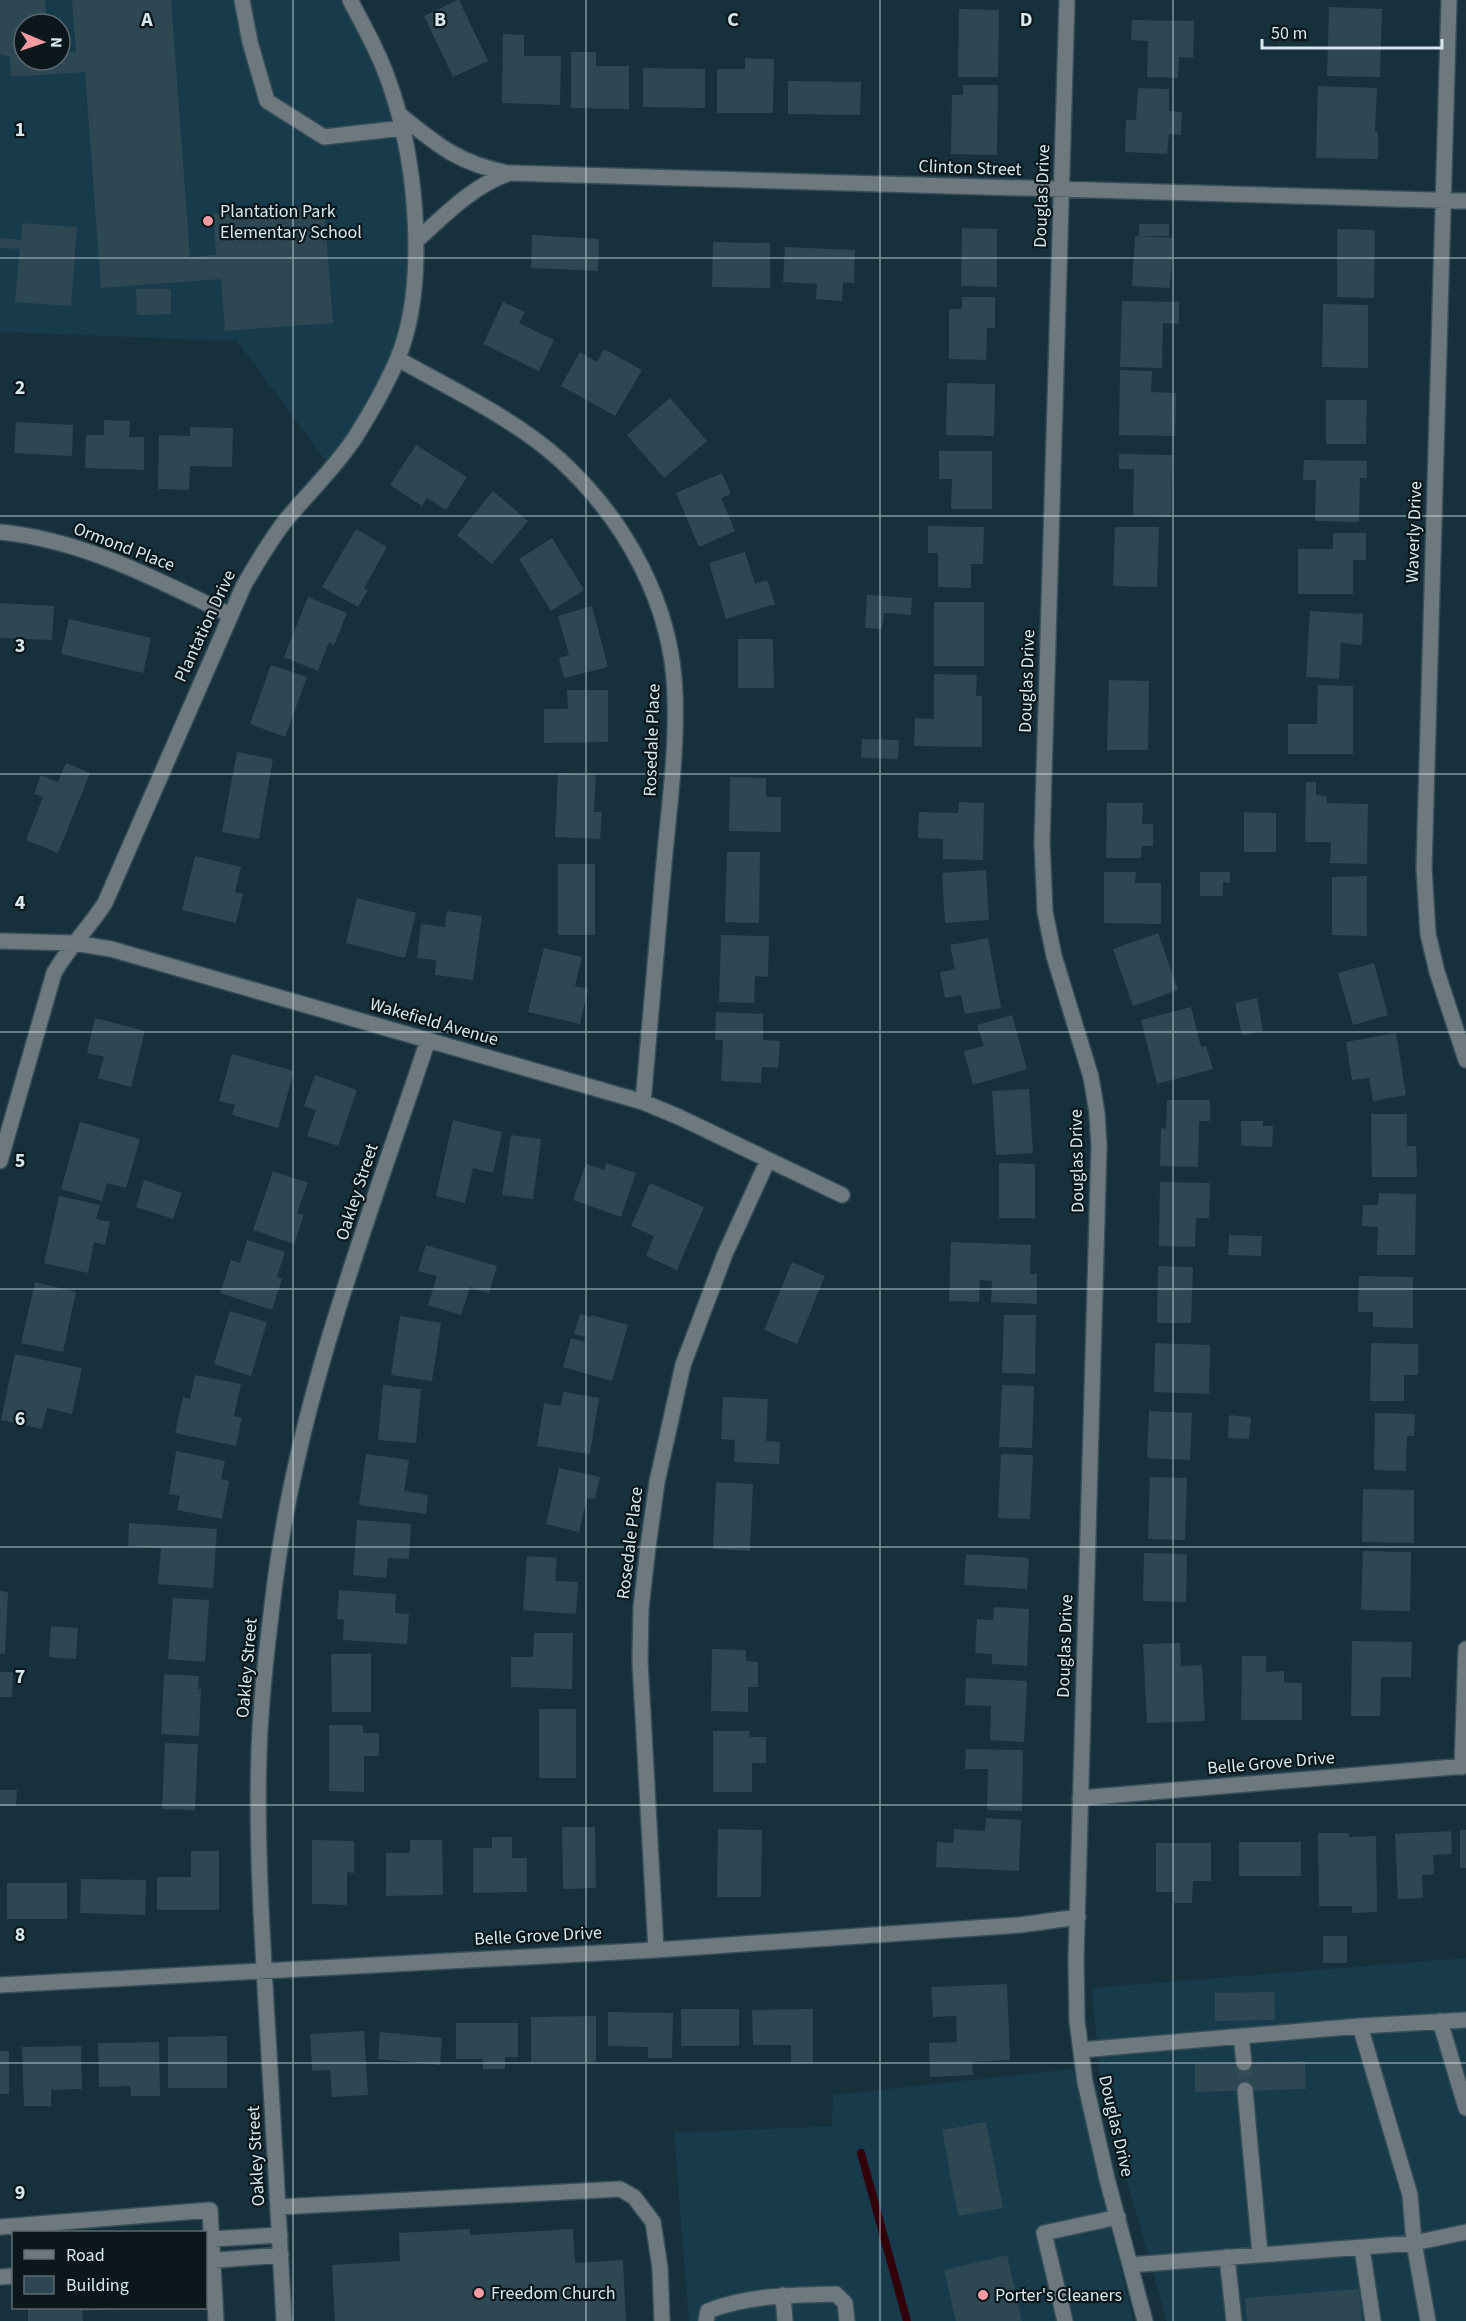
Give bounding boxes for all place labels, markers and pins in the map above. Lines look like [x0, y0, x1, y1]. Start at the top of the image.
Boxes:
place label: Plantation Park Elementary School [220, 199, 362, 245]
marker: Plantation Park Elementary School [201, 214, 215, 228]
place label: Freedom Church [491, 2281, 616, 2306]
place label: Porter's Cleaners [995, 2283, 1122, 2308]
marker: Freedom Church [472, 2286, 486, 2300]
marker: Porter's Cleaners [976, 2288, 990, 2302]

